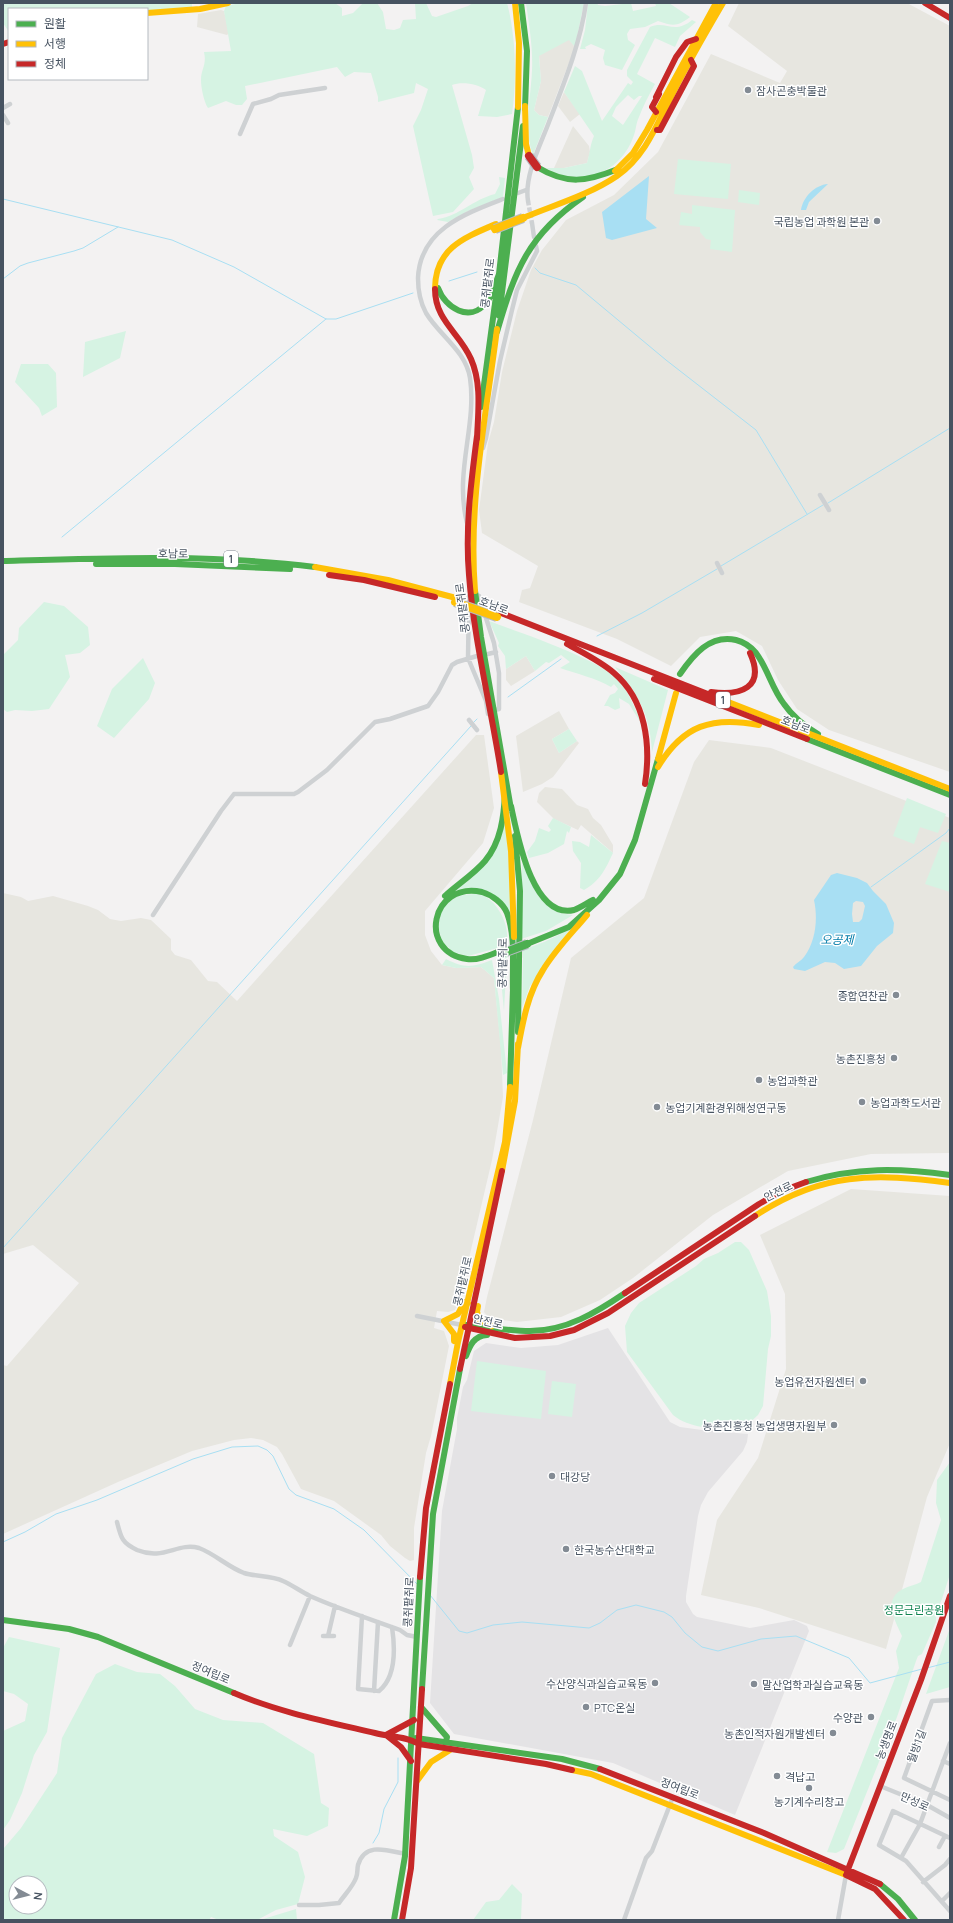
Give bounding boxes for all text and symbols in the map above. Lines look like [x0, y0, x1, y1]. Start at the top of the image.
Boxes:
legend [8, 8, 148, 80]
text: 원활 [44, 15, 66, 32]
text: 서행 [44, 35, 66, 52]
text: 정체 [44, 55, 66, 72]
place label: 잠사곤충박물관 [756, 83, 827, 98]
marker: 잠사곤충박물관 [743, 85, 753, 95]
place label: 국립농업 과학원 본관 [774, 214, 869, 229]
marker: 국립농업 과학원 본관 [872, 216, 882, 226]
street label: 콩쥐팥쥐로 [476, 257, 498, 309]
street label: 호남로 [158, 545, 188, 561]
road number: 1 [224, 551, 238, 567]
street label: 콩쥐팥쥐로 [451, 582, 473, 634]
street label: 호남로 [477, 593, 511, 617]
road number: 1 [716, 692, 730, 708]
street label: 호남로 [779, 712, 813, 736]
water label: 오공제 [820, 931, 856, 948]
street label: 콩쥐팥쥐로 [494, 938, 510, 988]
place label: 종합연찬관 [837, 988, 888, 1003]
marker: 종합연찬관 [891, 990, 901, 1000]
place label: 농촌진흥청 [835, 1051, 886, 1066]
marker: 농촌진흥청 [889, 1053, 899, 1063]
place label: 농업과학관 [767, 1073, 818, 1088]
marker: 농업과학관 [754, 1075, 764, 1085]
place label: 농업과학도서관 [870, 1095, 941, 1110]
marker: 농업과학도서관 [857, 1097, 867, 1107]
place label: 농업기계환경위해성연구동 [665, 1100, 786, 1115]
marker: 농업기계환경위해성연구동 [652, 1102, 662, 1112]
street label: 안전로 [761, 1178, 795, 1204]
street label: 콩쥐팥쥐로 [449, 1255, 475, 1307]
street label: 안전로 [472, 1310, 504, 1332]
place label: 농업유전자원센터 [774, 1374, 855, 1389]
marker: 농업유전자원센터 [858, 1376, 868, 1386]
place label: 농촌진흥청 농업생명자원부 [702, 1418, 826, 1433]
marker: 농촌진흥청 농업생명자원부 [829, 1420, 839, 1430]
place label: 대강당 [560, 1469, 590, 1484]
marker: 대강당 [547, 1471, 557, 1481]
place label: 한국농수산대학교 [574, 1542, 655, 1557]
marker: 한국농수산대학교 [561, 1544, 571, 1554]
street label: 콩쥐팥쥐로 [399, 1576, 417, 1628]
park label: 정문근린공원 [884, 1602, 944, 1617]
street label: 정여립로 [189, 1657, 233, 1687]
place label: 수산양식과실습교육동 [546, 1676, 647, 1691]
place label: 말산업학과실습교육동 [762, 1677, 863, 1692]
marker: 수산양식과실습교육동 [650, 1678, 660, 1688]
marker: 말산업학과실습교육동 [749, 1679, 759, 1689]
place label: PTC온실 [594, 1700, 635, 1715]
marker: PTC온실 [581, 1702, 591, 1712]
place label: 수양관 [833, 1710, 863, 1725]
marker: 수양관 [866, 1712, 876, 1722]
street label: 농생명로 [872, 1718, 900, 1762]
place label: 농촌인적자원개발센터 [724, 1726, 825, 1741]
street label: 월방1길 [903, 1727, 929, 1765]
marker: 농촌인적자원개발센터 [828, 1728, 838, 1738]
place label: 격납고 [785, 1769, 815, 1784]
marker: 격납고 [772, 1771, 782, 1781]
street label: 정여립로 [658, 1774, 702, 1802]
marker: 농기계수리창고 [804, 1783, 814, 1793]
street label: 만성로 [898, 1788, 932, 1814]
place label: 농기계수리창고 [774, 1794, 844, 1809]
north arrow [8, 1875, 48, 1915]
text: N [30, 1891, 46, 1901]

